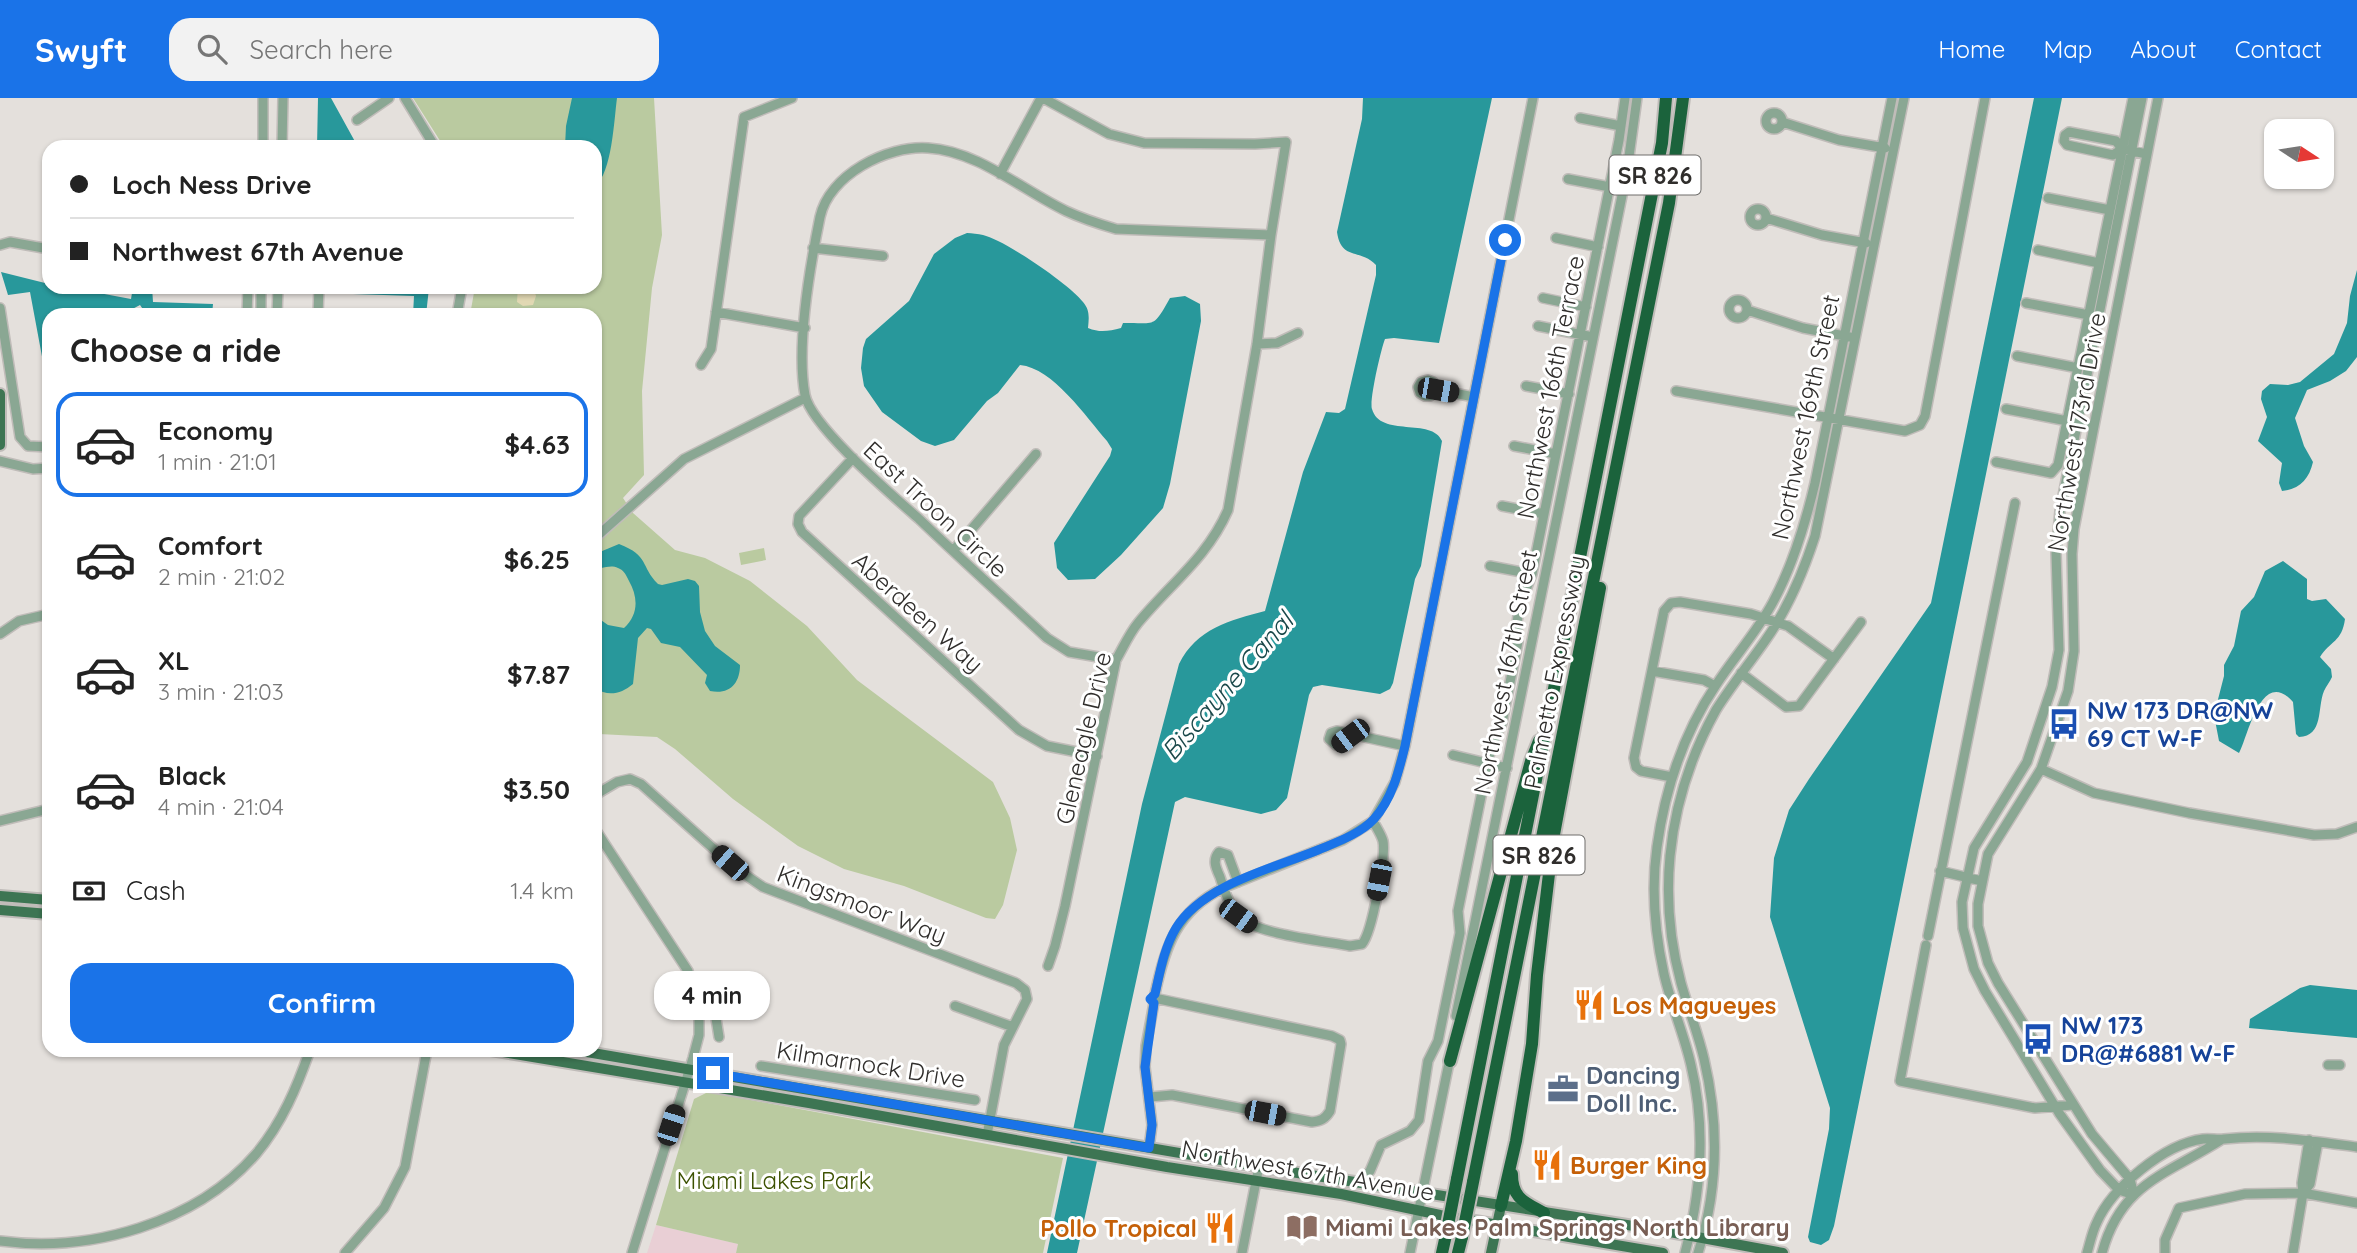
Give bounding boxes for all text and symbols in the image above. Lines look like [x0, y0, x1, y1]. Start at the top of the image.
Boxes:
search box [169, 18, 659, 81]
text: Swyft [35, 29, 127, 70]
icon: search [193, 30, 231, 68]
text: Search here [249, 33, 393, 66]
text: Home [1938, 34, 2005, 64]
text: Map [2043, 34, 2092, 64]
text: About [2130, 34, 2197, 64]
text: Contact [2235, 34, 2322, 64]
north arrow [2264, 119, 2334, 189]
map controls [2264, 119, 2334, 189]
road number: SR 826 [1610, 156, 1700, 194]
text: Loch Ness Drive [112, 168, 312, 201]
route start [1489, 224, 1521, 256]
text: Northwest 67th Avenue [112, 235, 404, 268]
street label: Northwest 166th Terrace [1510, 253, 1590, 521]
street label: Northwest 169th Street [1764, 292, 1846, 542]
street label: Northwest 173rd Drive [2040, 310, 2112, 554]
text: Choose a ride [70, 330, 282, 370]
car [1416, 376, 1461, 404]
icon: car [74, 413, 137, 476]
text: Economy [158, 414, 273, 447]
text: $4.63 [504, 428, 570, 461]
street label: East Troon Circle [858, 435, 1014, 583]
text: 1 min · 21:01 [158, 447, 277, 476]
icon: car [74, 528, 137, 591]
text: Comfort [158, 529, 263, 562]
text: $6.25 [504, 543, 570, 576]
street label: Aberdeen Way [846, 545, 990, 679]
street label: Northwest 167th Street [1467, 547, 1543, 797]
street label: Palmetto Expressway [1517, 552, 1591, 792]
text: 2 min · 21:02 [158, 562, 285, 591]
water label: Biscayne Canal [1154, 603, 1302, 767]
icon: car [74, 643, 137, 706]
text: XL [158, 644, 190, 677]
street label: Gleneagle Drive [1049, 649, 1117, 827]
text: $7.87 [507, 658, 570, 691]
text: 3 min · 21:03 [158, 677, 284, 706]
place label: NW 173 DR@NW 69 CT W-F [2087, 695, 2274, 753]
bus stop icon: NW 173 DR@NW 69 CT W-F [2047, 707, 2081, 741]
car [1327, 715, 1374, 757]
icon: car [74, 758, 137, 821]
text: Black [158, 759, 227, 792]
text: $3.50 [503, 773, 570, 806]
text: 4 min · 21:04 [158, 792, 284, 821]
road number: SR 826 [1494, 835, 1584, 874]
car [708, 841, 753, 885]
car [1365, 857, 1394, 903]
street label: Kingsmoor Way [773, 858, 951, 950]
icon: cash [70, 872, 108, 910]
text: Cash [126, 874, 186, 907]
text: 1.4 km [510, 876, 574, 905]
car [1215, 895, 1262, 937]
button: Confirm [70, 963, 574, 1043]
callout: 4 min [655, 972, 771, 1020]
text: 4 min [682, 981, 742, 1010]
restaurant icon: Los Magueyes [1572, 988, 1606, 1022]
place label: Los Magueyes [1612, 990, 1776, 1020]
place label: NW 173 DR@#6881 W-F [2061, 1010, 2236, 1068]
bus stop icon: NW 173 DR@#6881 W-F [2021, 1022, 2055, 1056]
street label: Kilmarnock Drive [775, 1034, 967, 1094]
route end [697, 1057, 729, 1089]
place label: Dancing Doll Inc. [1586, 1060, 1680, 1118]
office icon: Dancing Doll Inc. [1546, 1072, 1580, 1106]
car [1243, 1099, 1288, 1127]
car [655, 1102, 688, 1148]
street label: Northwest 67th Avenue [1179, 1133, 1437, 1207]
restaurant icon: Burger King [1530, 1148, 1564, 1182]
place label: Burger King [1570, 1150, 1707, 1180]
park label: Miami Lakes Park [677, 1165, 871, 1195]
library icon: Miami Lakes Palm Springs North Library [1285, 1210, 1319, 1244]
restaurant icon: Pollo Tropical [1203, 1211, 1237, 1245]
place label: Miami Lakes Palm Springs North Library [1325, 1212, 1790, 1242]
place label: Pollo Tropical [1040, 1213, 1197, 1243]

